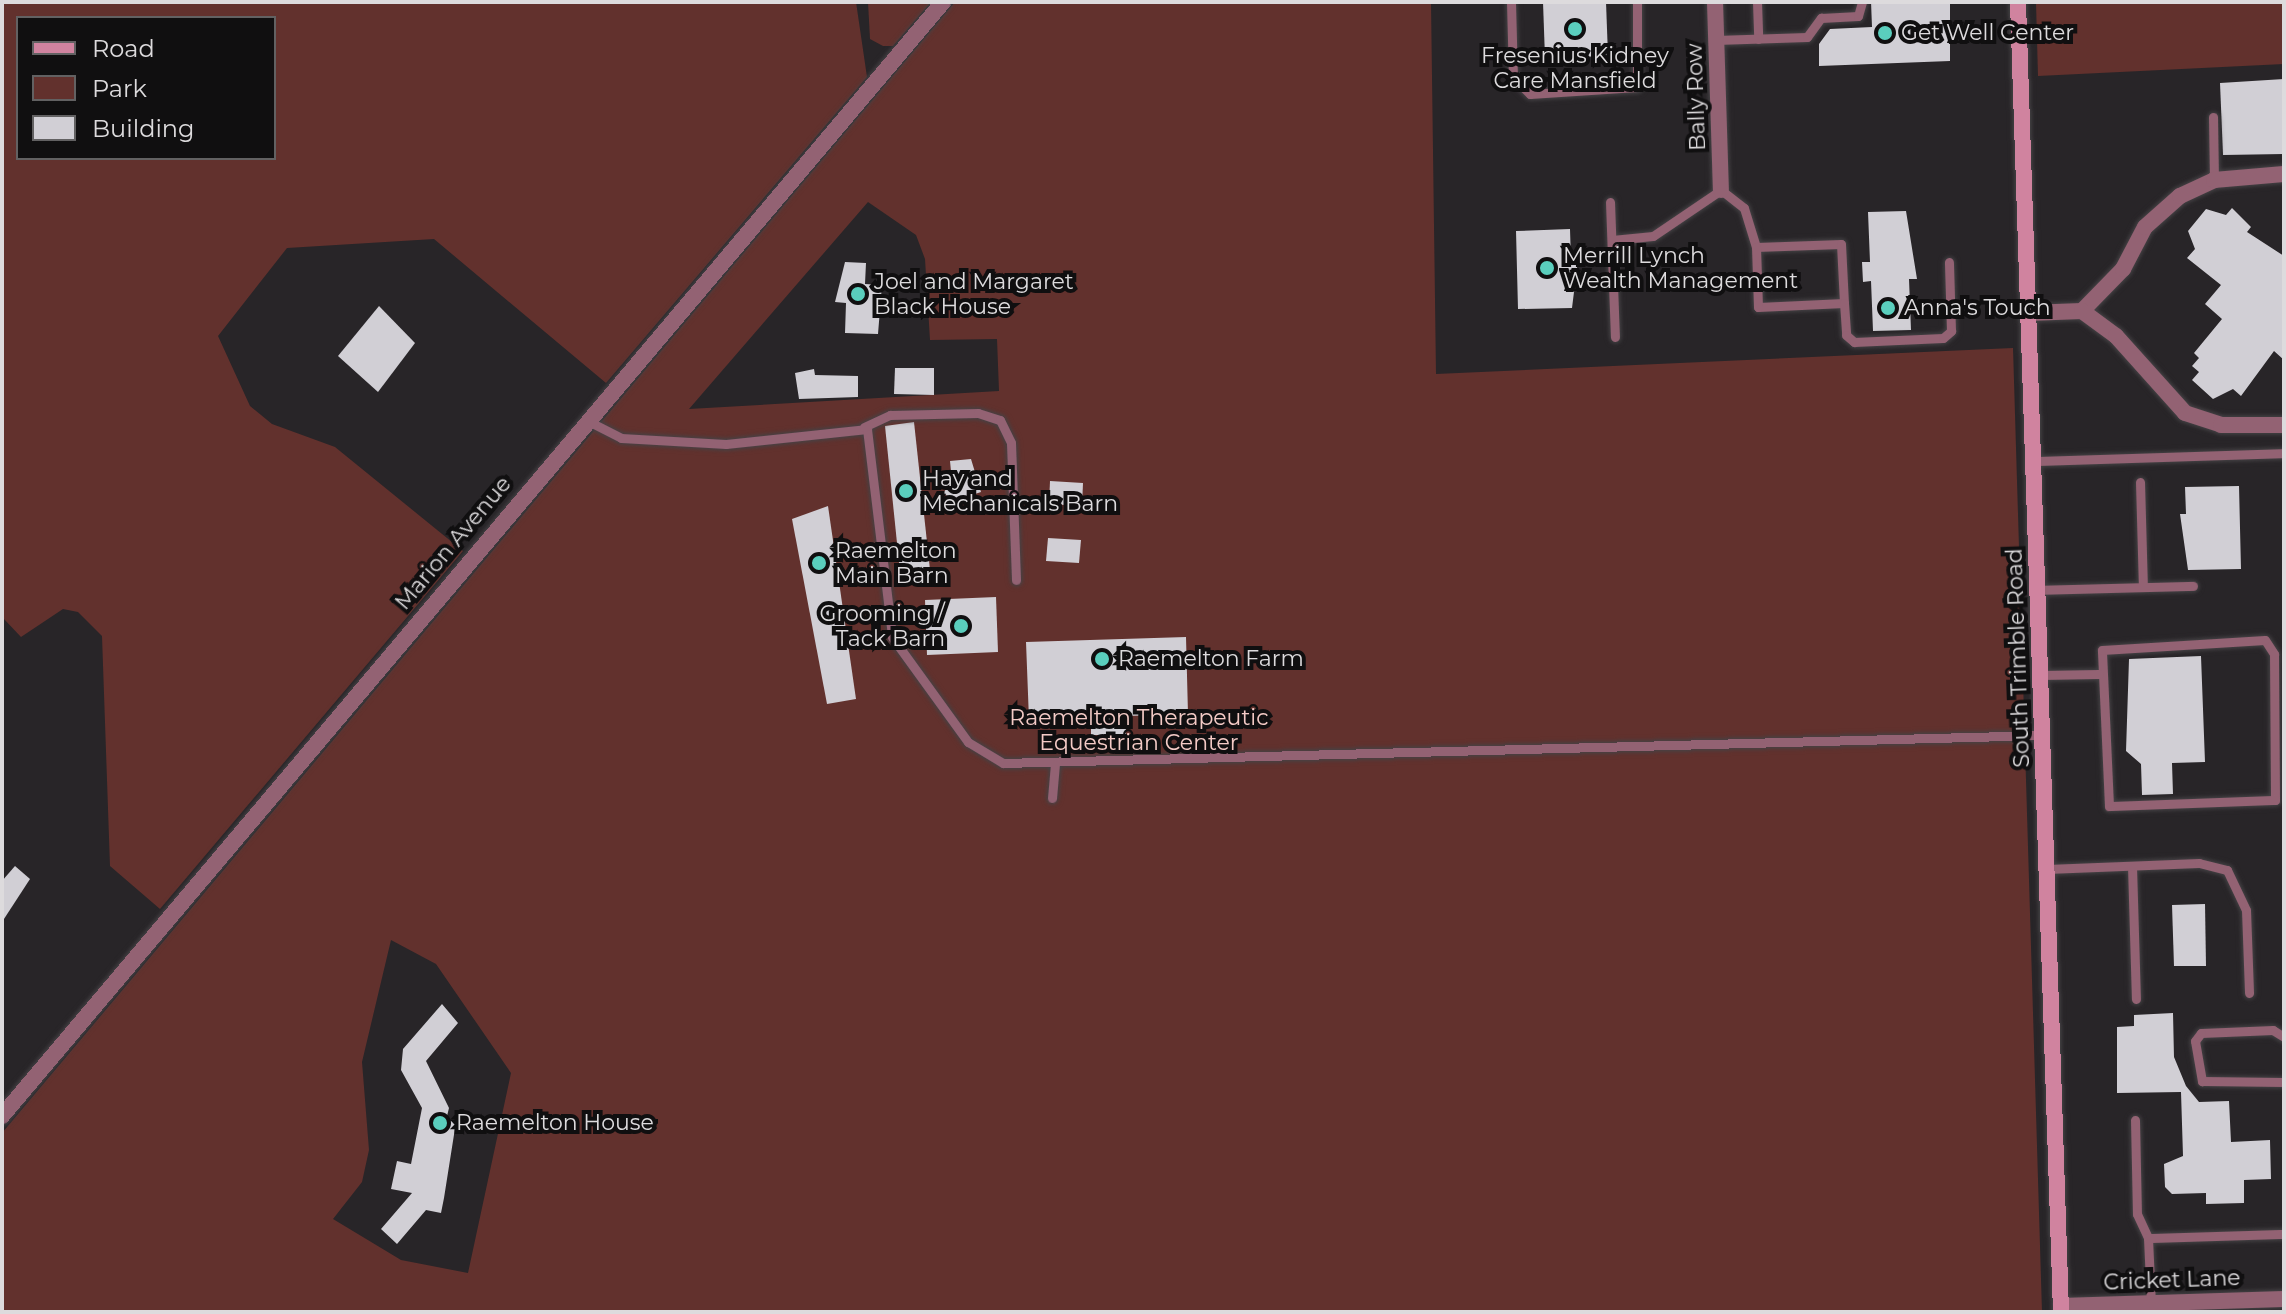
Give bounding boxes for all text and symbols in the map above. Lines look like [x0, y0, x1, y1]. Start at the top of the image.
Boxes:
legend [16, 16, 276, 160]
marker: Fresenius Kidney Care Mansfield [1566, 20, 1584, 38]
place label: Get Well Center [1901, 20, 2074, 46]
marker: Get Well Center [1876, 24, 1894, 42]
text: Road [92, 34, 155, 63]
place label: Fresenius Kidney Care Mansfield [1481, 42, 1669, 94]
street label: Bally Row [1681, 43, 1711, 151]
text: Park [92, 74, 147, 103]
text: Building [92, 114, 195, 143]
place label: Merrill Lynch Wealth Management [1563, 242, 1798, 294]
marker: Merrill Lynch Wealth Management [1538, 259, 1556, 277]
place label: Joel and Margaret Black House [874, 268, 1074, 320]
marker: Joel and Margaret Black House [849, 285, 867, 303]
place label: Anna's Touch [1904, 295, 2051, 321]
marker: Anna's Touch [1879, 299, 1897, 317]
place label: Hay and Mechanicals Barn [922, 465, 1118, 516]
street label: Marion Avenue [390, 471, 516, 615]
marker: Hay and Mechanicals Barn [897, 482, 915, 500]
place label: Raemelton Main Barn [835, 537, 957, 588]
street label: South Trimble Road [2001, 548, 2035, 768]
marker: Raemelton Main Barn [810, 554, 828, 572]
place label: Grooming / Tack Barn [820, 600, 945, 652]
marker: Grooming / Tack Barn [952, 617, 970, 635]
place label: Raemelton Farm [1118, 646, 1304, 672]
marker: Raemelton Farm [1093, 650, 1111, 668]
park label: Raemelton Therapeutic Equestrian Center [1009, 704, 1269, 756]
place label: Raemelton House [456, 1110, 654, 1136]
marker: Raemelton House [431, 1114, 449, 1132]
street label: Cricket Lane [2103, 1264, 2241, 1296]

